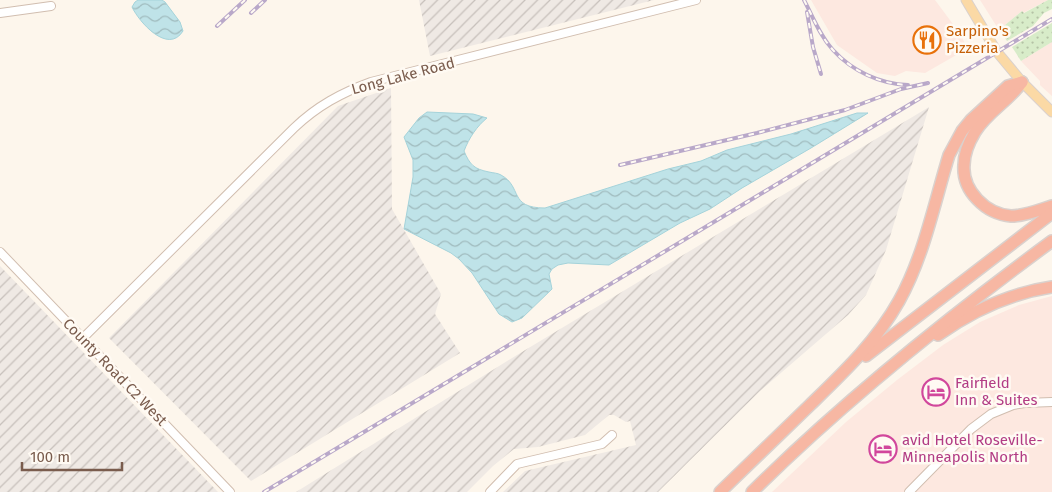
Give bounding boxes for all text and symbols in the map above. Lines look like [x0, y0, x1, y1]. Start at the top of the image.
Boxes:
place label: Sarpino's Pizzeria [946, 22, 1009, 57]
restaurant icon: Sarpino's Pizzeria [912, 25, 942, 55]
street label: Long Lake Road [349, 54, 457, 98]
street label: County Road C2 West [59, 315, 171, 430]
place label: Fairfield Inn & Suites [955, 374, 1037, 409]
hotel icon: Fairfield Inn & Suites [921, 377, 951, 407]
place label: avid Hotel Roseville- Minneapolis North [902, 431, 1042, 466]
hotel icon: avid Hotel Roseville- Minneapolis North [868, 434, 898, 464]
scale bar [22, 440, 122, 472]
text: 100 m [30, 448, 70, 466]

